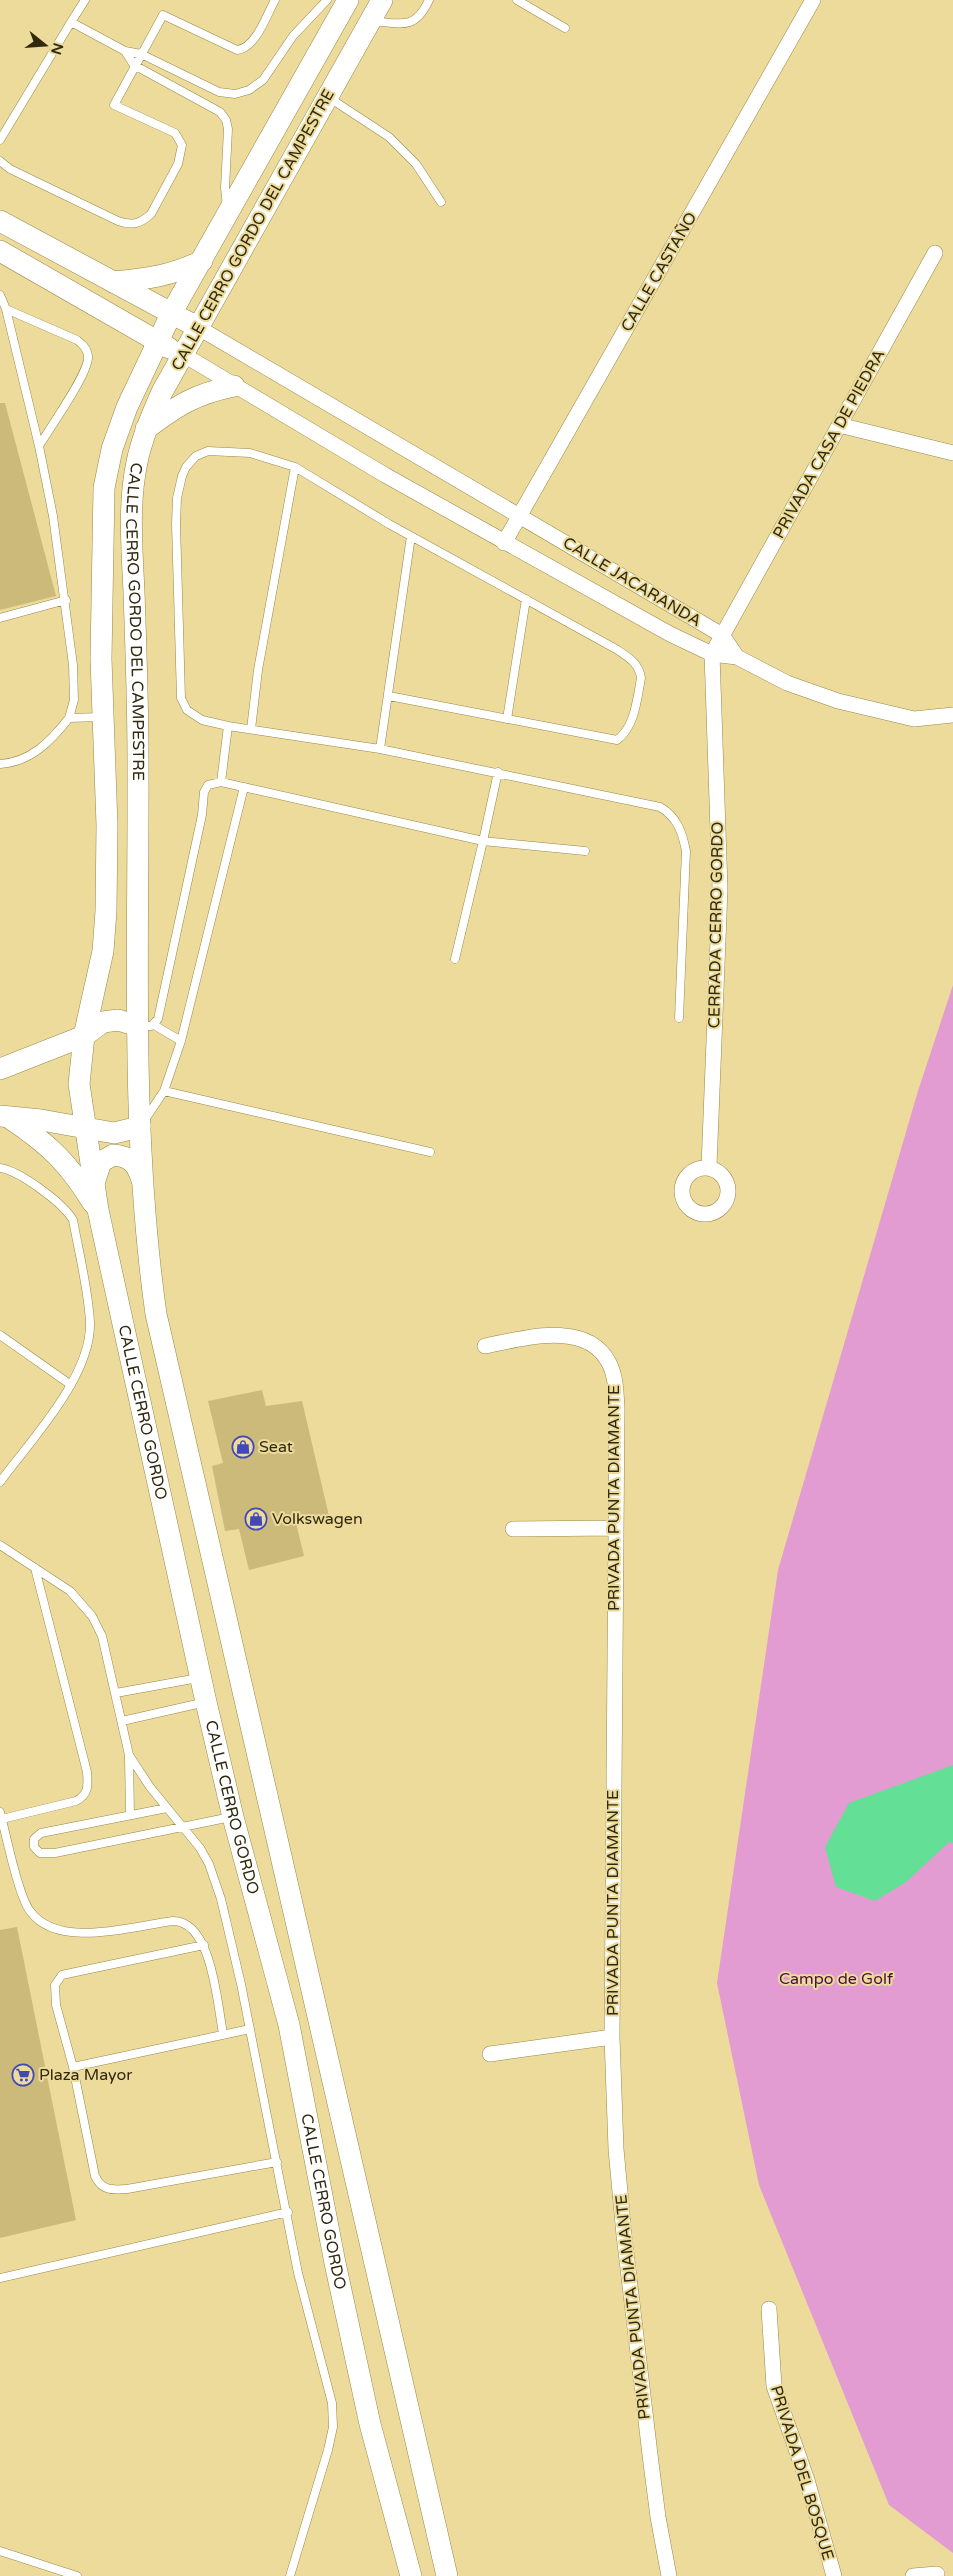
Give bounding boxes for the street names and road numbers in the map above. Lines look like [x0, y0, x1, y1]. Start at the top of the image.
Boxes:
street label: CALLE CERRO GORDO DEL CAMPESTRE [167, 86, 339, 374]
street label: CALLE CASTAÑO [617, 209, 701, 335]
street label: PRIVADA CASA DE PIEDRA [769, 346, 889, 542]
street label: CALLE CERRO GORDO DEL CAMPESTRE [121, 461, 148, 781]
street label: CALLE JACARANDA [559, 533, 705, 631]
street label: CERRADA CERRO GORDO [704, 821, 728, 1029]
street label: CALLE CERRO GORDO [113, 1323, 171, 1502]
street label: PRIVADA PUNTA DIAMANTE [604, 1385, 624, 1611]
street label: CALLE CERRO GORDO [201, 1718, 263, 1897]
street label: PRIVADA PUNTA DIAMANTE [603, 1790, 623, 2016]
street label: CALLE CERRO GORDO [296, 2112, 350, 2291]
street label: PRIVADA PUNTA DIAMANTE [611, 2193, 655, 2421]
street label: PRIVADA DEL BOSQUE [766, 2383, 838, 2563]

